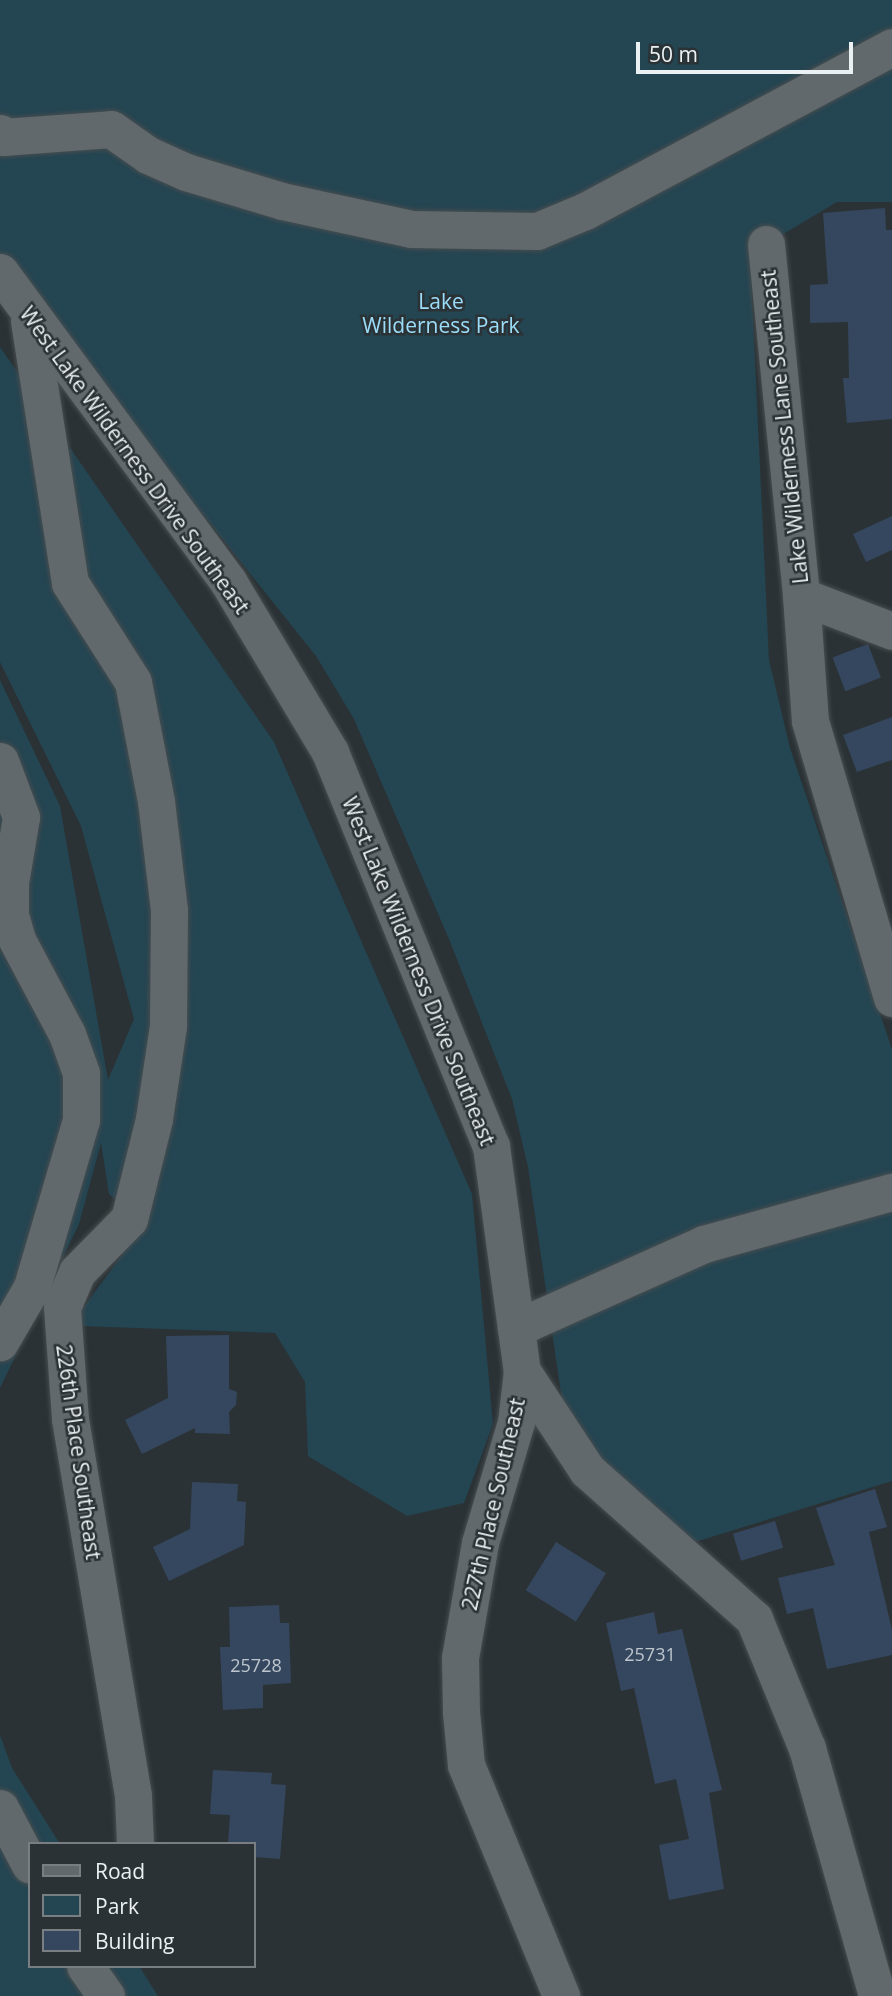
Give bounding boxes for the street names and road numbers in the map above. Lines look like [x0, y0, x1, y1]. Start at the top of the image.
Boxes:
street label: Lake Wilderness Lane Southeast [755, 269, 813, 585]
street label: West Lake Wilderness Drive Southeast [15, 301, 255, 619]
street label: West Lake Wilderness Drive Southeast [337, 793, 501, 1149]
street label: 226th Place Southeast [51, 1343, 107, 1561]
street label: 227th Place Southeast [456, 1395, 530, 1613]

